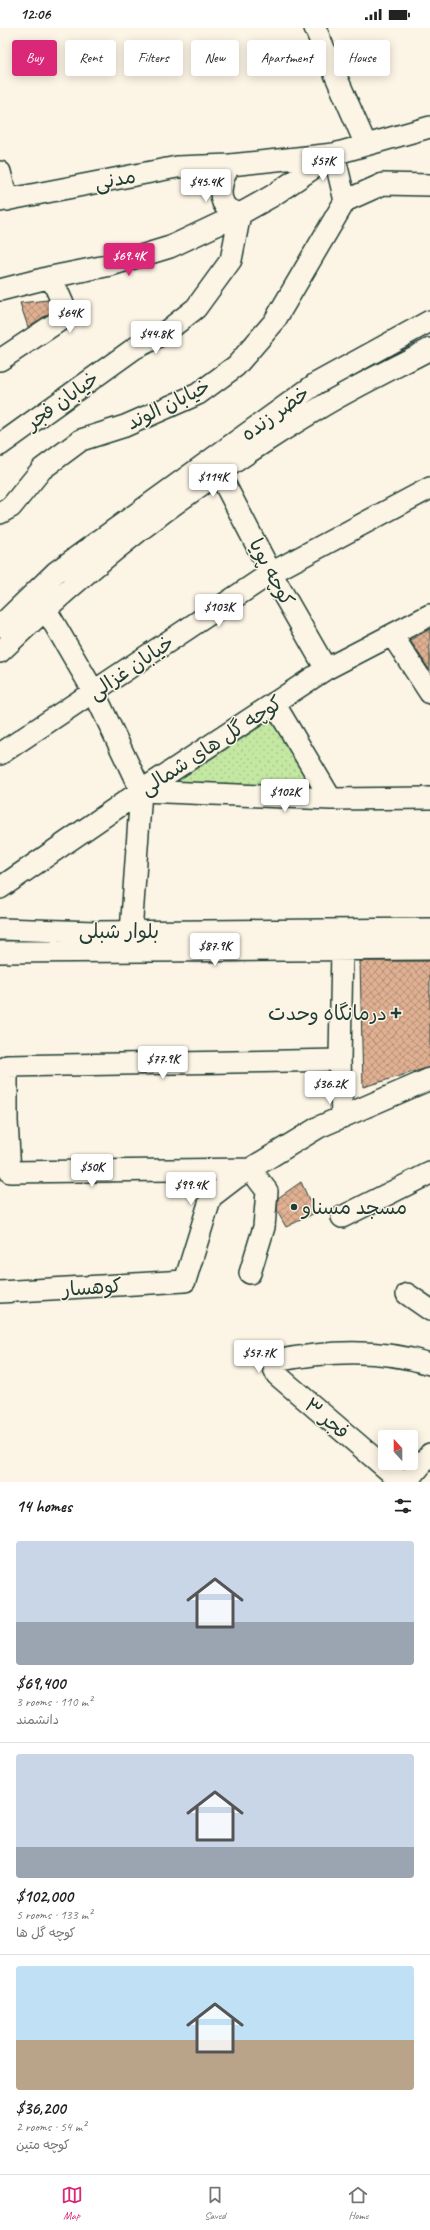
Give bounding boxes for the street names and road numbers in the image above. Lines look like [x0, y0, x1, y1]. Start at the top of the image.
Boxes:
street label: مدنی [92, 163, 138, 196]
street label: خیابان فجر [19, 366, 104, 436]
street label: خیابان الوند [122, 374, 214, 435]
street label: خضر زنده [236, 380, 314, 447]
street label: کوچه پویا [243, 534, 300, 610]
street label: خیابان غزالی [84, 630, 179, 705]
street label: کوچه گل های شمالی [135, 690, 287, 801]
street label: بلوار شبلی [79, 919, 159, 944]
street label: کوهسار [59, 1273, 123, 1302]
street label: فجر ۳ [299, 1392, 354, 1444]

